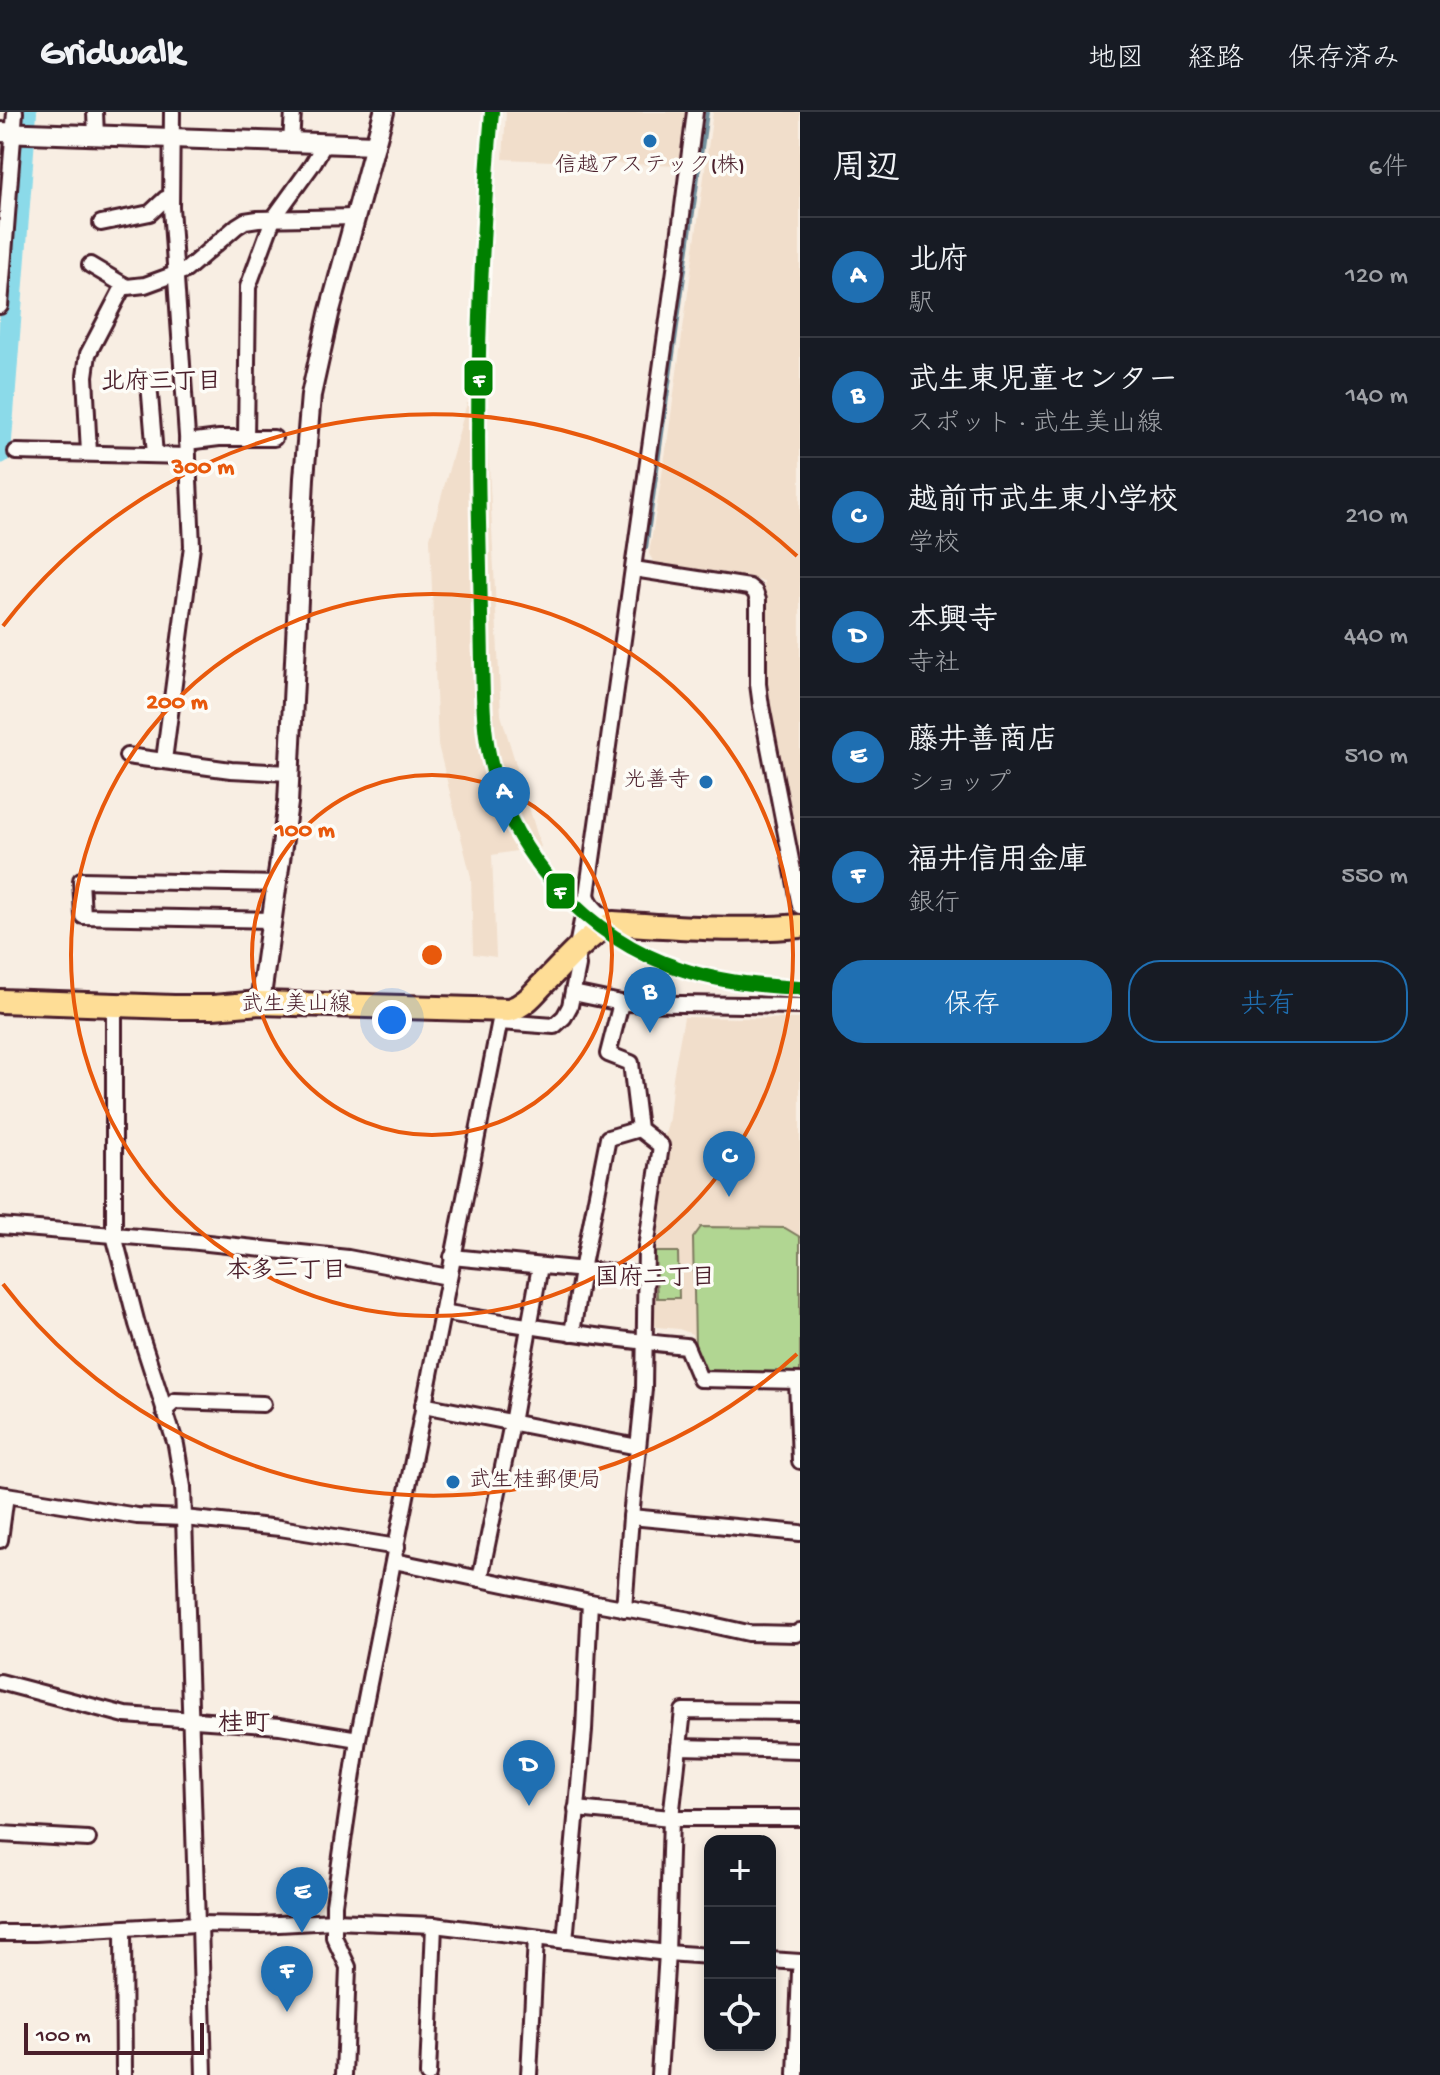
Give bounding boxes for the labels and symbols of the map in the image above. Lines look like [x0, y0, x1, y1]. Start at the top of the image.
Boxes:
marker: 信越アステック(株) [641, 132, 659, 150]
place label: 信越アステック(株) [555, 153, 745, 180]
line badge: F [463, 359, 494, 397]
district label: 北府三丁目 [101, 368, 221, 398]
text: F [472, 369, 486, 395]
text: 300 m [171, 454, 234, 483]
text: 200 m [146, 689, 208, 718]
pin: A [478, 767, 530, 833]
place label: 光善寺 [624, 768, 690, 795]
marker: 光善寺 [697, 773, 715, 791]
text: 100 m [274, 817, 335, 846]
line badge: F [545, 872, 576, 910]
text: F [553, 881, 567, 907]
centre of rings [418, 941, 446, 969]
pin: B [624, 967, 676, 1033]
street label: 武生美山線 [241, 992, 351, 1019]
your location [372, 1000, 412, 1040]
pin: C [703, 1131, 755, 1197]
district label: 本多二丁目 [226, 1257, 346, 1287]
district label: 国府二丁目 [595, 1264, 715, 1294]
place label: 武生桂郵便局 [469, 1468, 601, 1495]
marker: 武生桂郵便局 [444, 1473, 462, 1491]
district label: 桂町 [218, 1709, 270, 1741]
pin: D [503, 1740, 555, 1806]
pin: E [276, 1867, 328, 1933]
pin: F [261, 1946, 313, 2012]
scale bar [24, 2019, 204, 2055]

